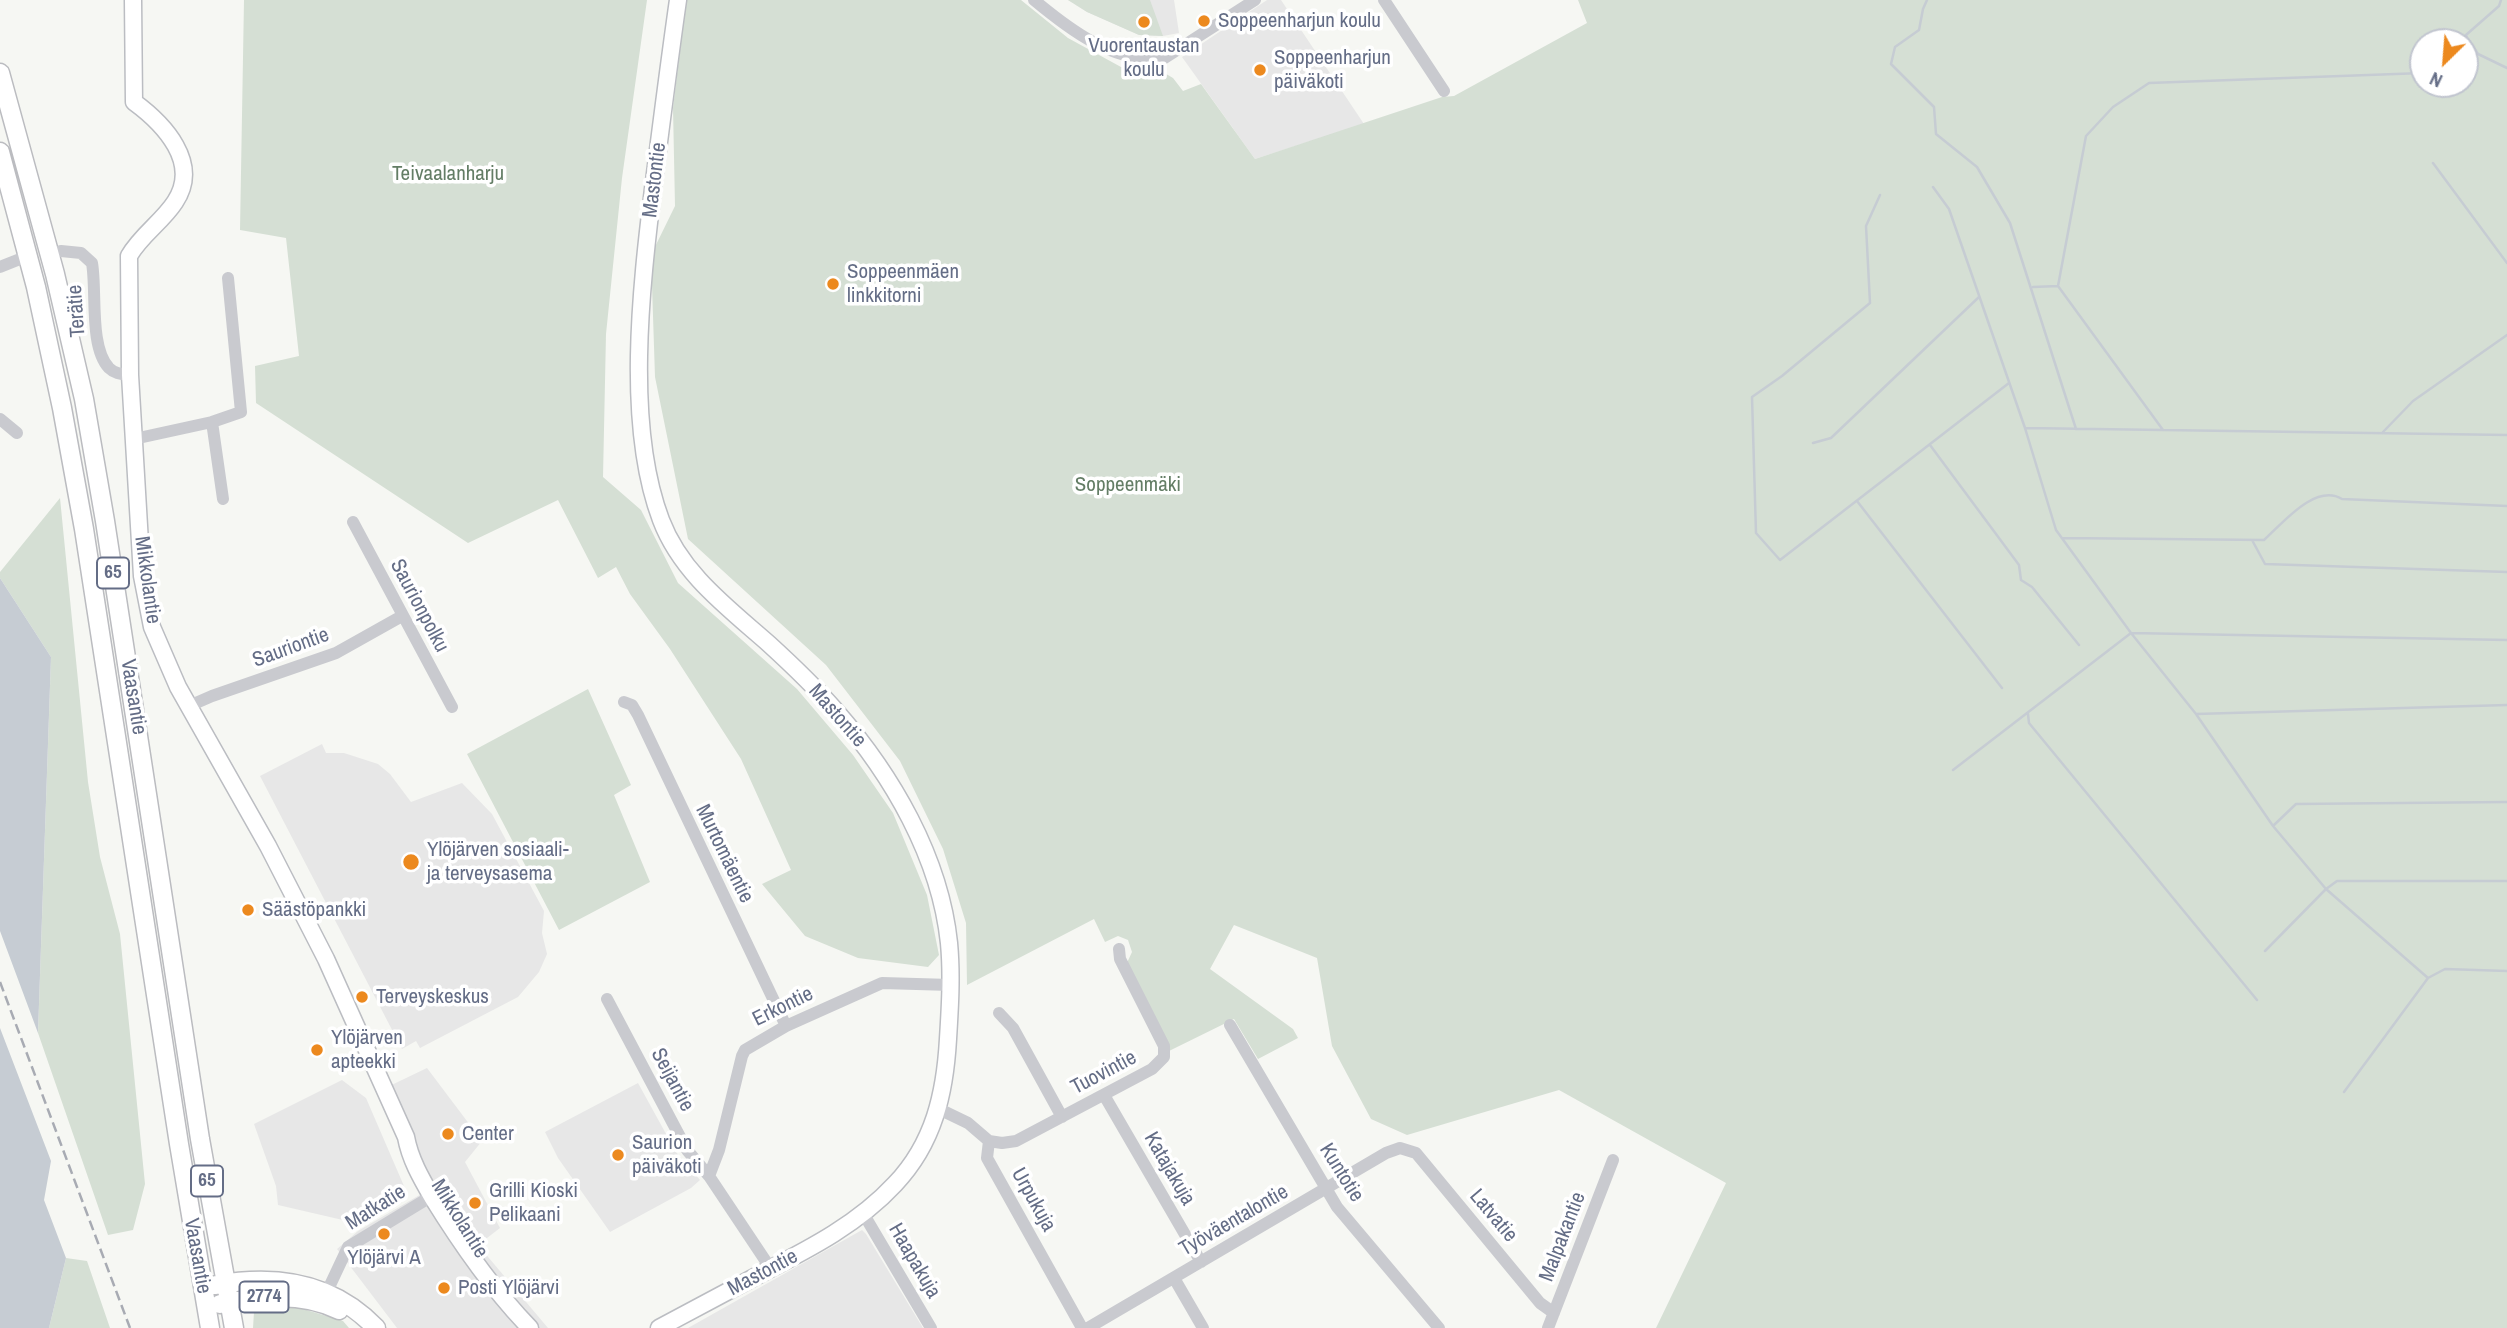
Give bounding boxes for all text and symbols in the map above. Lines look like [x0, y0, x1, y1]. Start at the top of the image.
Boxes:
place label: Soppeenharjun koulu [1218, 8, 1381, 34]
marker: Soppeenharjun koulu [1196, 13, 1212, 29]
marker: Vuorentaustan koulu [1136, 14, 1152, 30]
north arrow [2409, 28, 2479, 98]
place label: Vuorentaustan koulu [1088, 33, 1200, 83]
place label: Soppeenharjun päiväkoti [1274, 45, 1391, 95]
marker: Soppeenharjun päiväkoti [1252, 62, 1268, 78]
text: N [2425, 66, 2447, 94]
street label: Mastontie [638, 141, 672, 219]
park label: Teivaalanharju [392, 161, 504, 187]
place label: Soppeenmäen linkkitorni [847, 259, 959, 309]
marker: Soppeenmäen linkkitorni [825, 276, 841, 292]
street label: Terätie [63, 284, 91, 338]
park label: Soppeenmäki [1075, 472, 1181, 498]
street label: Mikkolantie [128, 535, 166, 625]
street label: Saurionpolku [384, 555, 454, 657]
road number: 65 [97, 558, 129, 588]
street label: Sauriontie [249, 623, 333, 673]
street label: Vaasantie [115, 657, 151, 737]
street label: Mastontie [803, 679, 871, 753]
street label: Murtomäentie [689, 801, 759, 907]
place label: Ylöjärven sosiaali- ja terveysasema [427, 837, 569, 887]
marker: Ylöjärven sosiaali- ja terveysasema [401, 852, 421, 872]
place label: Säästöpankki [262, 897, 366, 923]
marker: Säästöpankki [240, 902, 256, 918]
street label: Erkontie [749, 982, 817, 1032]
place label: Terveyskeskus [376, 984, 489, 1010]
marker: Terveyskeskus [354, 989, 370, 1005]
place label: Ylöjärven apteekki [331, 1025, 403, 1075]
marker: Ylöjärven apteekki [309, 1042, 325, 1058]
street label: Seijantie [645, 1044, 699, 1116]
street label: Tuovintie [1067, 1045, 1141, 1101]
place label: Center [462, 1121, 514, 1147]
marker: Center [440, 1126, 456, 1142]
street label: Katajakuja [1138, 1128, 1200, 1210]
place label: Saurion päiväkoti [632, 1130, 702, 1180]
street label: Kuntotie [1313, 1139, 1369, 1207]
marker: Saurion päiväkoti [610, 1147, 626, 1163]
street label: Urpukuja [1005, 1164, 1061, 1236]
road number: 65 [191, 1166, 223, 1196]
street label: Mikkolantie [425, 1175, 493, 1263]
place label: Grilli Kioski Pelikaani [489, 1178, 578, 1228]
street label: Matkatie [341, 1180, 411, 1236]
street label: Työväentalontie [1175, 1180, 1293, 1262]
street label: Latvatie [1464, 1184, 1522, 1248]
street label: Malpakantie [1534, 1189, 1592, 1285]
marker: Grilli Kioski Pelikaani [467, 1195, 483, 1211]
street label: Vaasantie [178, 1216, 216, 1296]
street label: Haapakuja [883, 1219, 945, 1303]
marker: Ylöjärvi A [376, 1226, 392, 1242]
street label: Mastontie [724, 1244, 802, 1302]
place label: Ylöjärvi A [347, 1245, 421, 1271]
place label: Posti Ylöjärvi [458, 1275, 559, 1301]
marker: Posti Ylöjärvi [436, 1280, 452, 1296]
road number: 2774 [240, 1282, 288, 1312]

